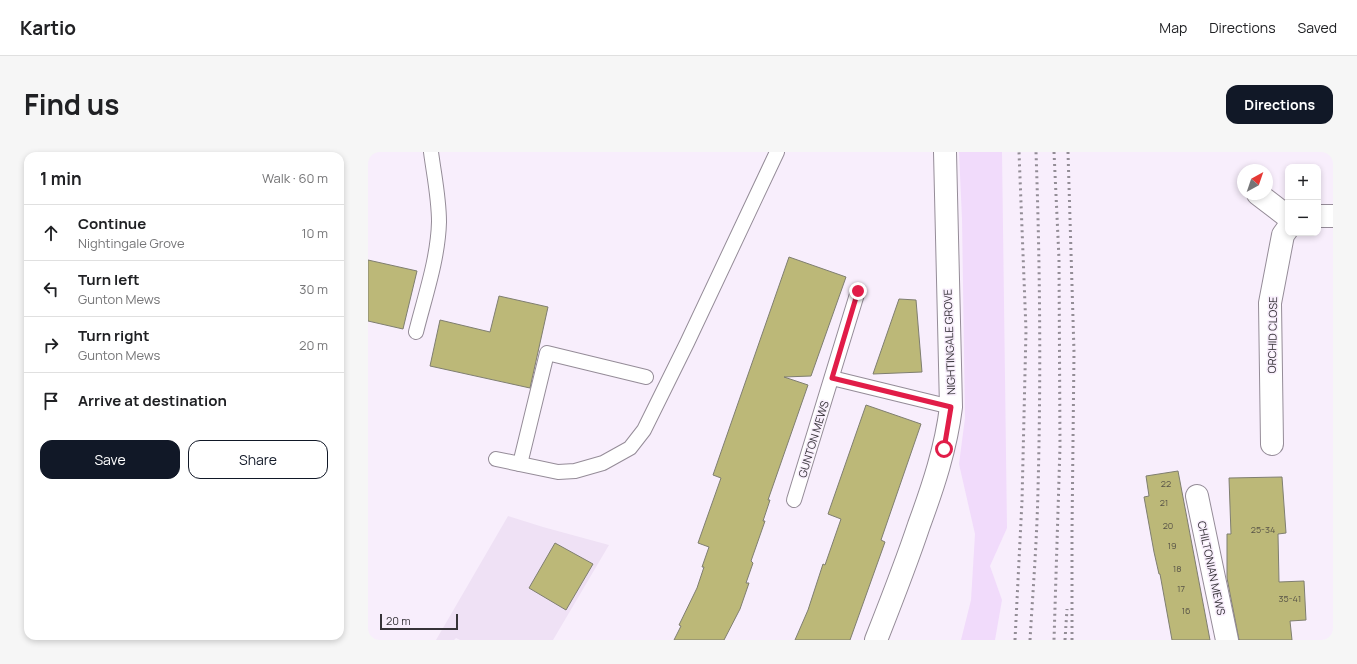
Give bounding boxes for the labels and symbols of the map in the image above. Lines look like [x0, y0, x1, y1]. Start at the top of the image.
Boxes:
north arrow [1237, 164, 1273, 200]
route end [849, 282, 867, 300]
street label: NIGHTINGALE GROVE [940, 289, 958, 395]
street label: ORCHID CLOSE [1264, 297, 1280, 373]
street label: GUNTON MEWS [794, 399, 832, 479]
route start [935, 440, 953, 458]
house number: 22 [1161, 477, 1171, 490]
house number: 21 [1160, 496, 1168, 509]
house number: 20 [1163, 519, 1173, 532]
street label: CHILTONIAN MEWS [1195, 519, 1229, 617]
house number: 25-34 [1251, 523, 1275, 536]
house number: 19 [1167, 539, 1177, 552]
house number: 18 [1173, 562, 1181, 575]
house number: 17 [1177, 582, 1185, 595]
house number: 35-41 [1279, 592, 1301, 605]
house number: 16 [1181, 604, 1191, 617]
scale bar [380, 612, 458, 631]

